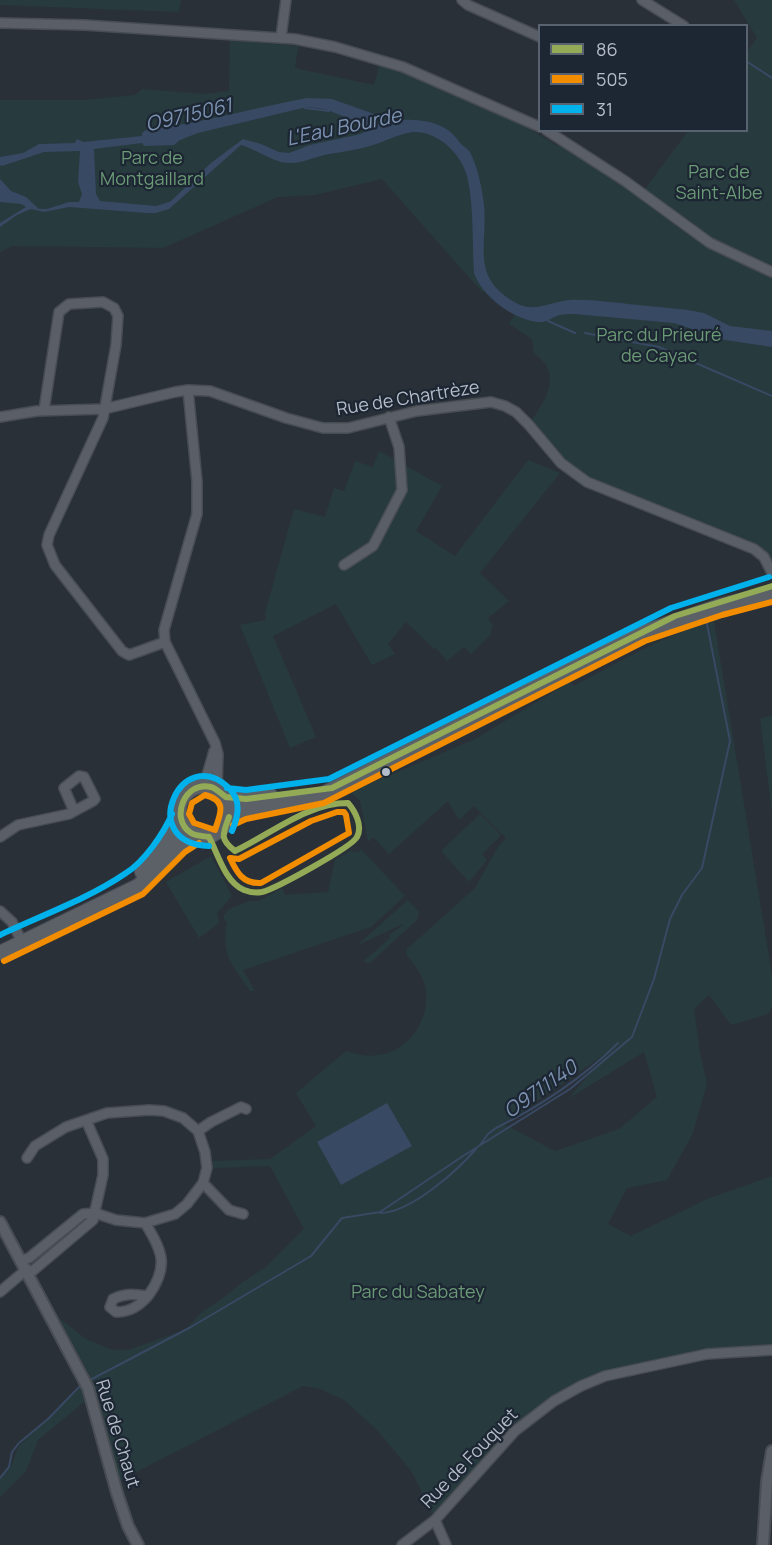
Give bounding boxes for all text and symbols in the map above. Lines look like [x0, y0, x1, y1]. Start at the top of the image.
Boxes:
legend [538, 24, 748, 132]
text: 86 [596, 37, 618, 61]
text: 505 [596, 67, 628, 91]
water label: O9715061 [143, 94, 235, 138]
text: 31 [596, 97, 613, 121]
water label: L'Eau Bourde [284, 104, 404, 152]
park label: Parc de Montgaillard [100, 148, 204, 190]
park label: Parc de Saint-Albe [675, 162, 763, 204]
park label: Parc du Prieuré de Cayac [596, 325, 722, 368]
street label: Rue de Chartrèze [335, 377, 481, 421]
unlabelled marker [380, 766, 392, 778]
water label: O9711140 [500, 1056, 582, 1124]
park label: Parc du Sabatey [351, 1282, 485, 1304]
street label: Rue de Chaut [90, 1377, 144, 1491]
street label: Rue de Fouquet [417, 1405, 523, 1513]

